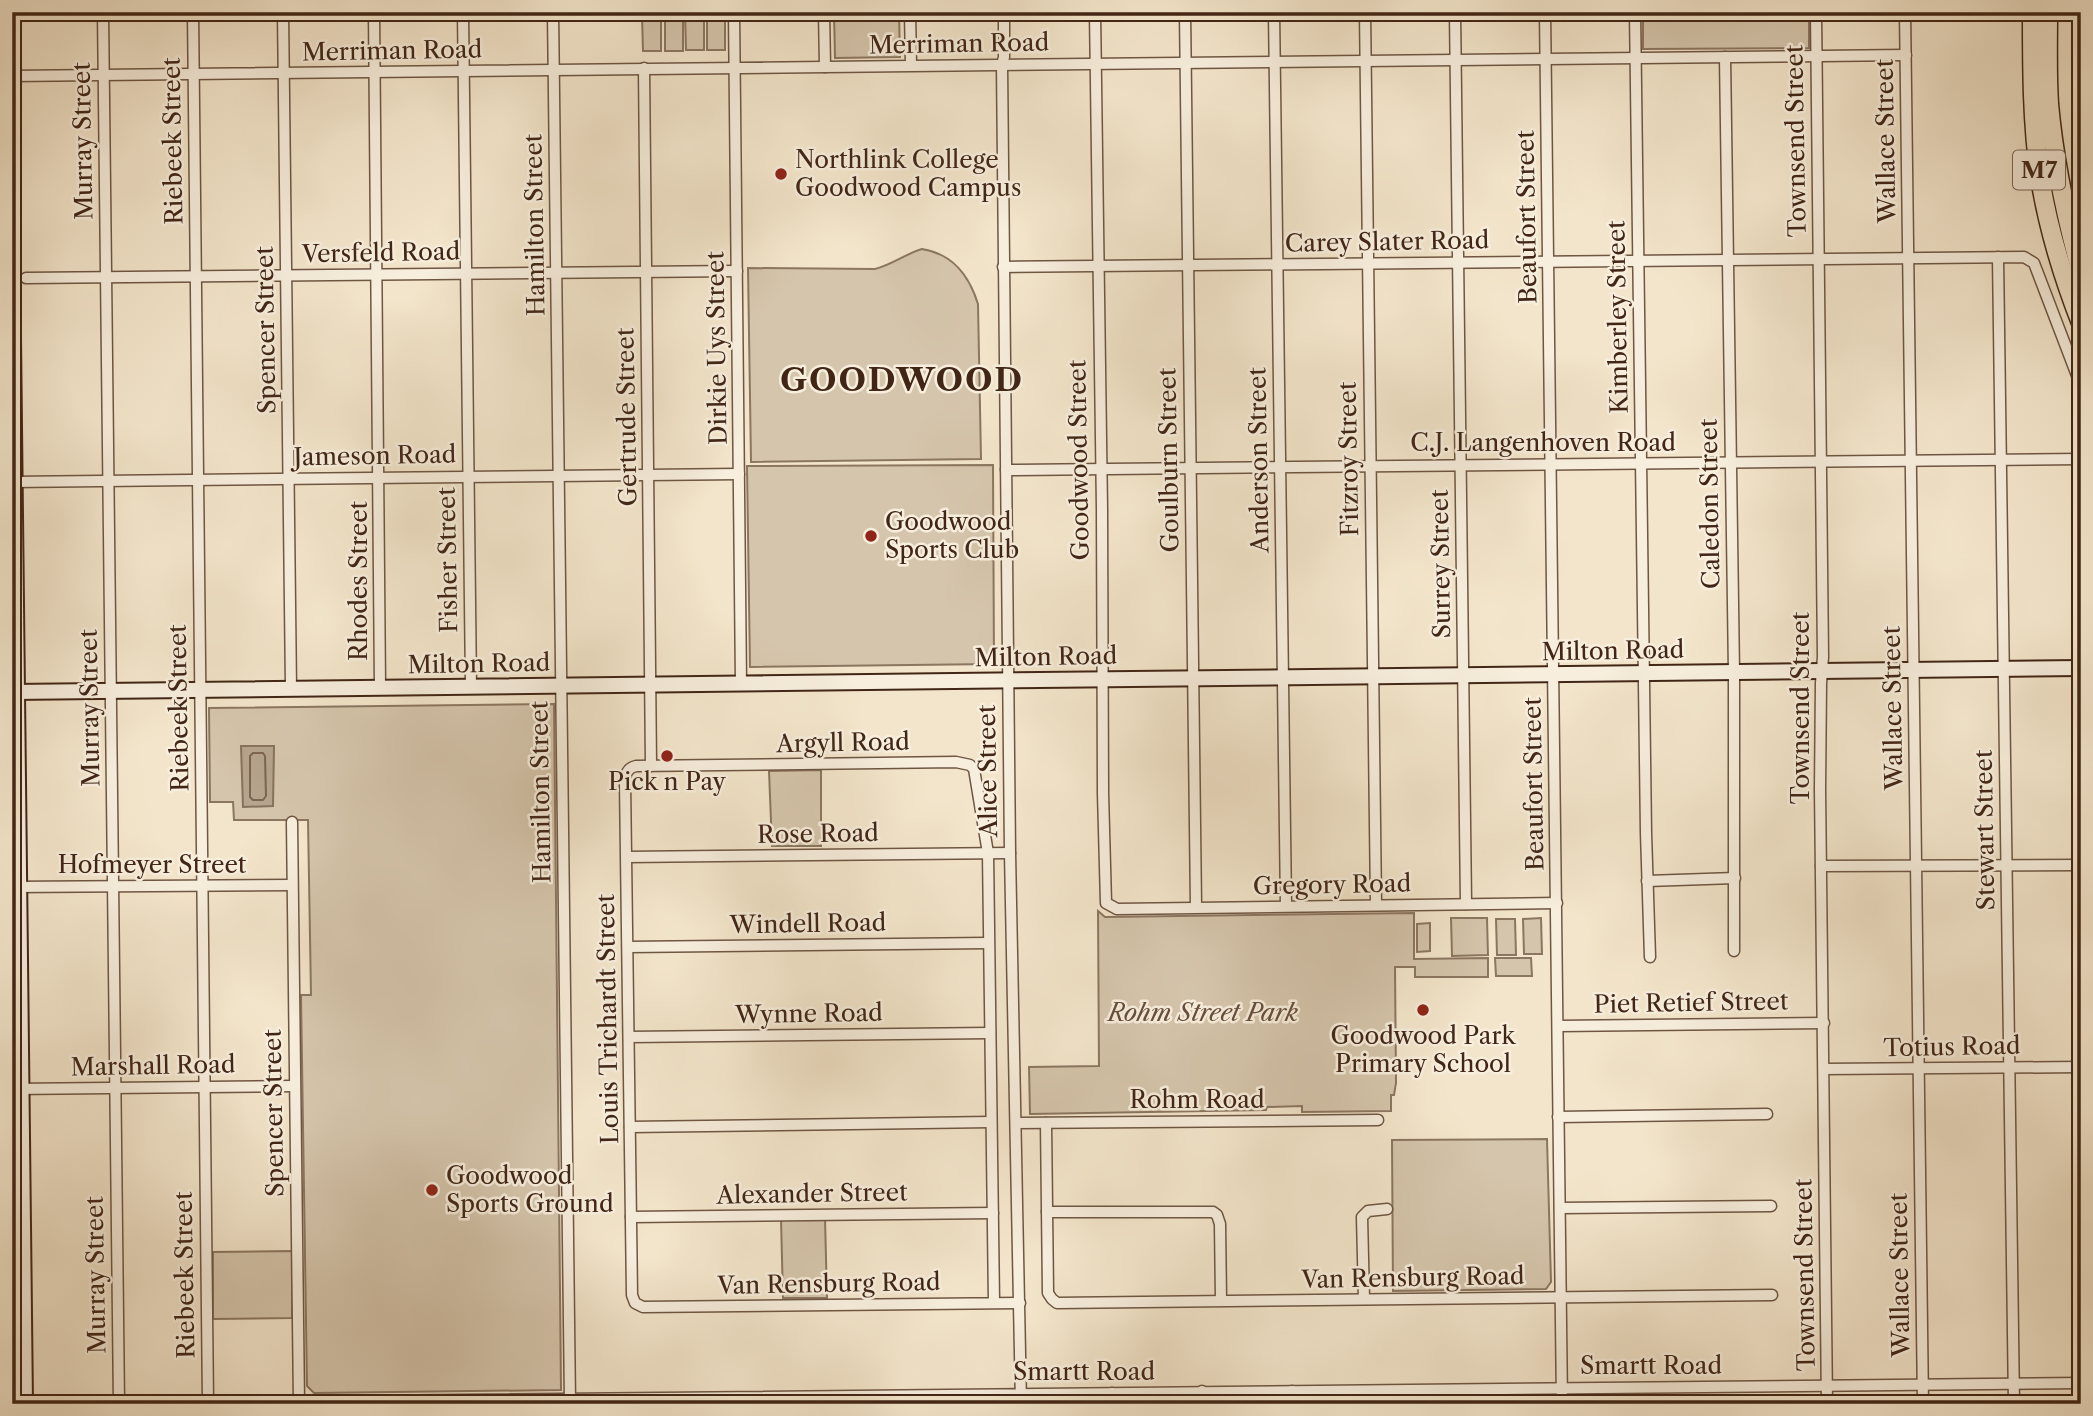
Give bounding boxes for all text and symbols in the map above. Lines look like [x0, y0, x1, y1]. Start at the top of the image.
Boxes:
street label: Merriman Road [869, 27, 1050, 60]
street label: Merriman Road [302, 34, 483, 67]
street label: Townsend Street [1779, 44, 1812, 238]
street label: Riebeek Street [157, 57, 188, 225]
street label: Wallace Street [1870, 58, 1901, 224]
street label: Murray Street [67, 61, 98, 220]
street label: Beaufort Street [1510, 129, 1543, 304]
street label: Hamilton Street [518, 133, 551, 316]
place label: Northlink College Goodwood Campus [795, 145, 1021, 202]
road number: M7 [2013, 150, 2065, 190]
marker: Northlink College Goodwood Campus [773, 166, 789, 182]
street label: Kimberley Street [1601, 220, 1634, 414]
street label: Carey Slater Road [1285, 225, 1490, 258]
street label: Versfeld Road [301, 237, 461, 268]
street label: Spencer Street [250, 245, 281, 414]
street label: Dirkie Uys Street [700, 250, 733, 445]
street label: Gertrude Street [610, 327, 643, 507]
street label: Goodwood Street [1062, 359, 1095, 561]
district label: GOODWOOD [780, 360, 1024, 399]
street label: Anderson Street [1242, 366, 1275, 554]
street label: Goulburn Street [1152, 367, 1185, 553]
street label: Fitzroy Street [1333, 381, 1364, 537]
street label: Caledon Street [1694, 418, 1725, 589]
street label: C.J. Langenhoven Road [1410, 428, 1676, 457]
street label: Jameson Road [289, 440, 457, 471]
street label: Fisher Street [432, 486, 463, 633]
street label: Surrey Street [1425, 489, 1456, 639]
street label: Rhodes Street [344, 500, 373, 661]
place label: Goodwood Sports Club [885, 507, 1019, 564]
marker: Goodwood Sports Club [863, 528, 879, 544]
street label: Townsend Street [1786, 611, 1815, 804]
street label: Riebeek Street [163, 624, 194, 792]
street label: Wallace Street [1877, 625, 1908, 791]
street label: Murray Street [74, 628, 105, 787]
street label: Milton Road [1541, 635, 1685, 666]
street label: Milton Road [974, 641, 1118, 672]
street label: Milton Road [407, 648, 551, 679]
street label: Beaufort Street [1517, 696, 1550, 871]
street label: Hamilton Street [524, 700, 557, 883]
street label: Alice Street [972, 704, 1003, 839]
street label: Argyll Road [775, 727, 910, 758]
marker: Pick n Pay [659, 748, 675, 764]
street label: Stewart Street [1969, 749, 2000, 911]
place label: Pick n Pay [608, 767, 727, 796]
street label: Rose Road [757, 818, 879, 849]
street label: Hofmeyer Street [58, 850, 247, 879]
street label: Gregory Road [1253, 869, 1412, 900]
street label: Louis Trichardt Street [591, 893, 624, 1144]
street label: Windell Road [728, 908, 887, 939]
street label: Piet Retief Street [1593, 986, 1789, 1019]
street label: Wynne Road [734, 998, 883, 1029]
park label: Rohm Street Park [1106, 998, 1299, 1027]
marker: Goodwood Park Primary School [1415, 1002, 1431, 1018]
place label: Goodwood Park Primary School [1331, 1021, 1517, 1078]
street label: Spencer Street [258, 1028, 289, 1197]
street label: Totius Road [1883, 1031, 2021, 1062]
street label: Marshall Road [70, 1050, 236, 1081]
street label: Rohm Road [1129, 1085, 1265, 1114]
place label: Goodwood Sports Ground [446, 1161, 614, 1218]
street label: Alexander Street [715, 1177, 908, 1210]
street label: Townsend Street [1788, 1178, 1821, 1372]
marker: Goodwood Sports Ground [424, 1182, 440, 1198]
street label: Riebeek Street [169, 1191, 200, 1359]
street label: Wallace Street [1884, 1192, 1915, 1358]
street label: Murray Street [80, 1195, 111, 1354]
street label: Van Rensburg Road [1300, 1261, 1525, 1294]
street label: Van Rensburg Road [716, 1267, 941, 1300]
street label: Smartt Road [1580, 1351, 1722, 1380]
street label: Smartt Road [1013, 1357, 1155, 1386]

